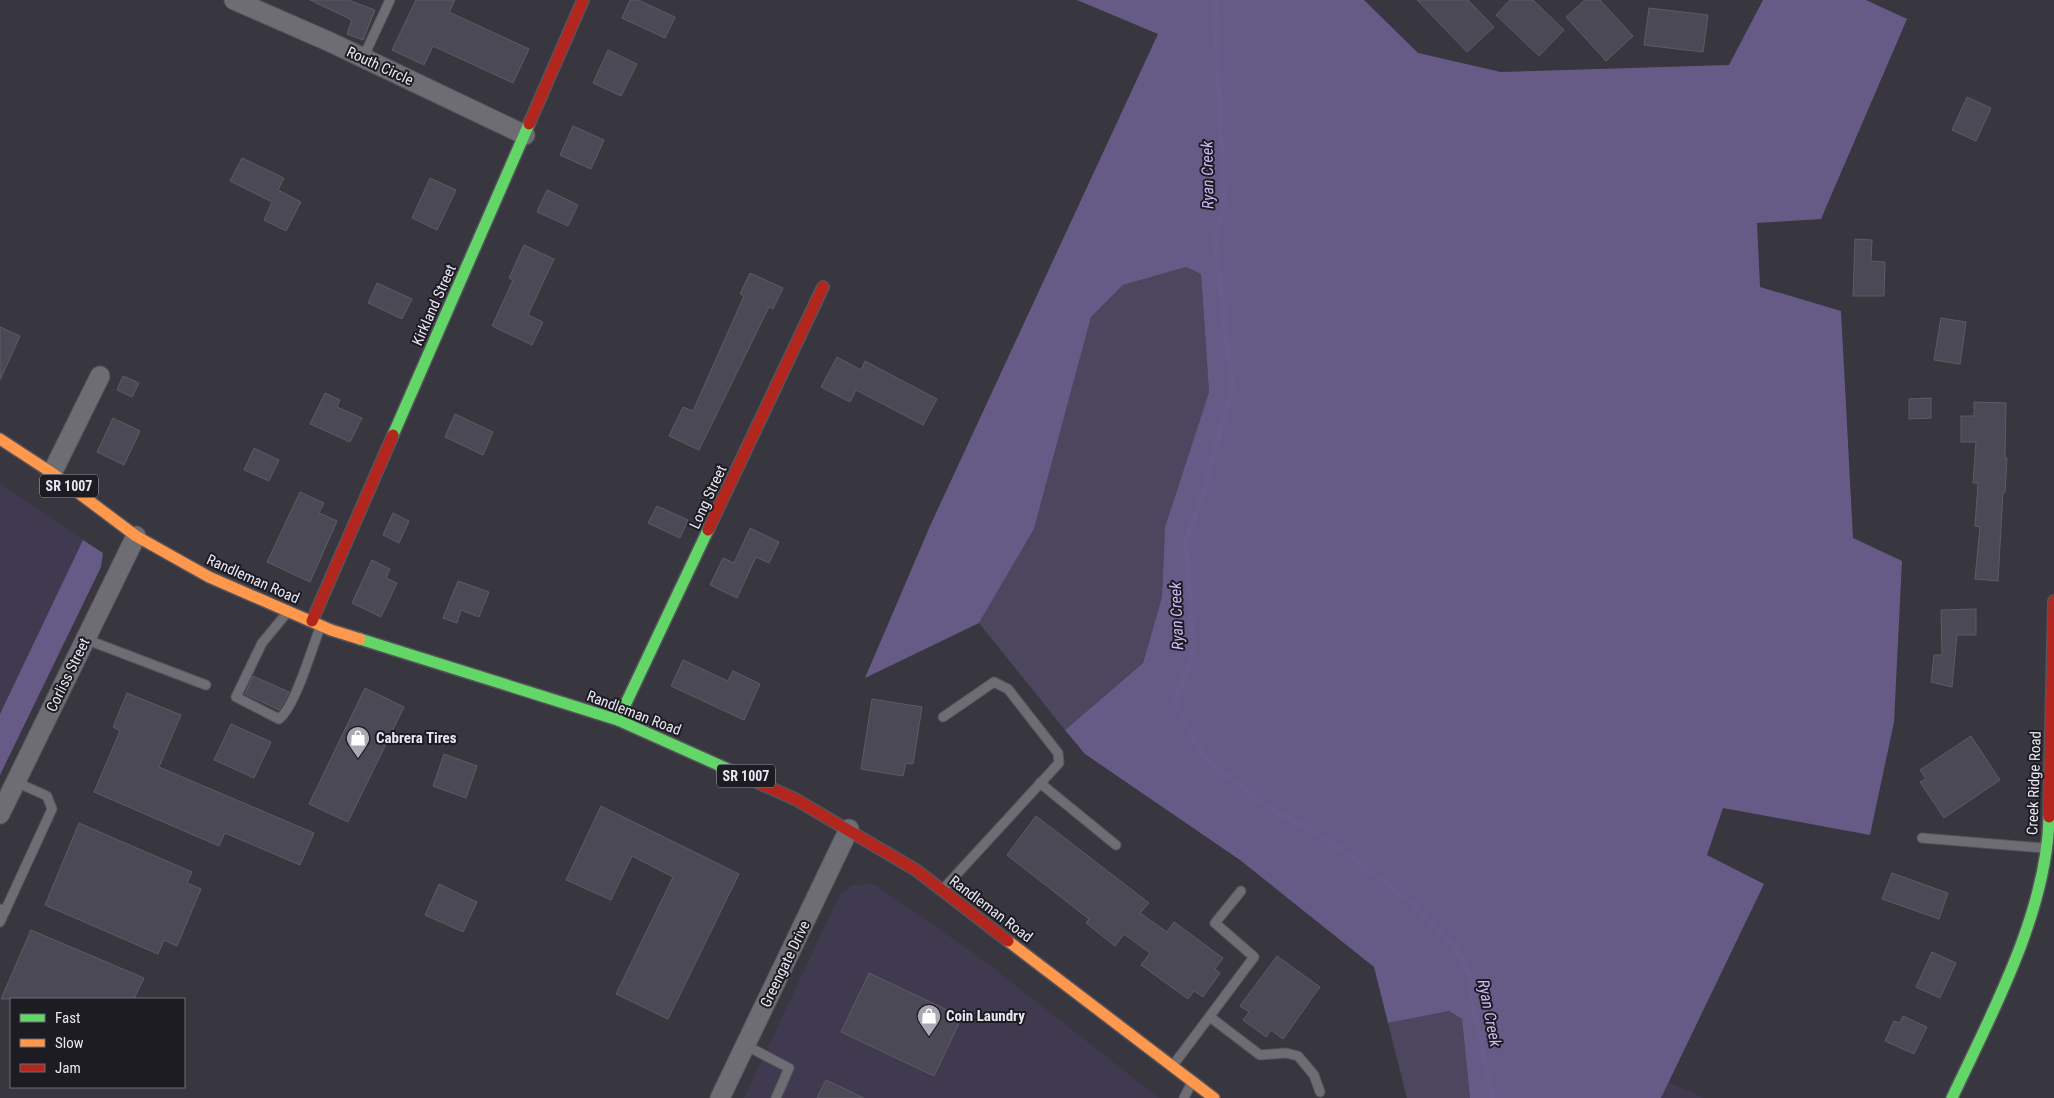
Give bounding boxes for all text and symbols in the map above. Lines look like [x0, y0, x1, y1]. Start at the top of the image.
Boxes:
street label: Routh Circle [344, 43, 416, 89]
water label: Ryan Creek [1197, 140, 1218, 209]
street label: Kirkland Street [408, 262, 460, 348]
street label: Long Street [685, 462, 731, 532]
road number: SR 1007 [40, 474, 98, 498]
street label: Randleman Road [204, 551, 302, 607]
water label: Ryan Creek [1166, 581, 1187, 650]
street label: Corliss Street [42, 635, 94, 715]
street label: Randleman Road [584, 687, 684, 739]
shop icon: Cabrera Tires [345, 725, 371, 759]
place label: Cabrera Tires [376, 729, 457, 747]
street label: Creek Ridge Road [2023, 731, 2045, 835]
road number: SR 1007 [717, 764, 775, 788]
street label: Randleman Road [946, 872, 1036, 946]
street label: Greengate Drive [756, 918, 814, 1010]
water label: Ryan Creek [1474, 978, 1506, 1049]
legend [10, 998, 185, 1088]
shop icon: Coin Laundry [916, 1003, 942, 1037]
place label: Coin Laundry [946, 1007, 1025, 1025]
text: Fast [55, 1009, 80, 1027]
text: Slow [55, 1034, 84, 1052]
text: Jam [55, 1059, 81, 1077]

